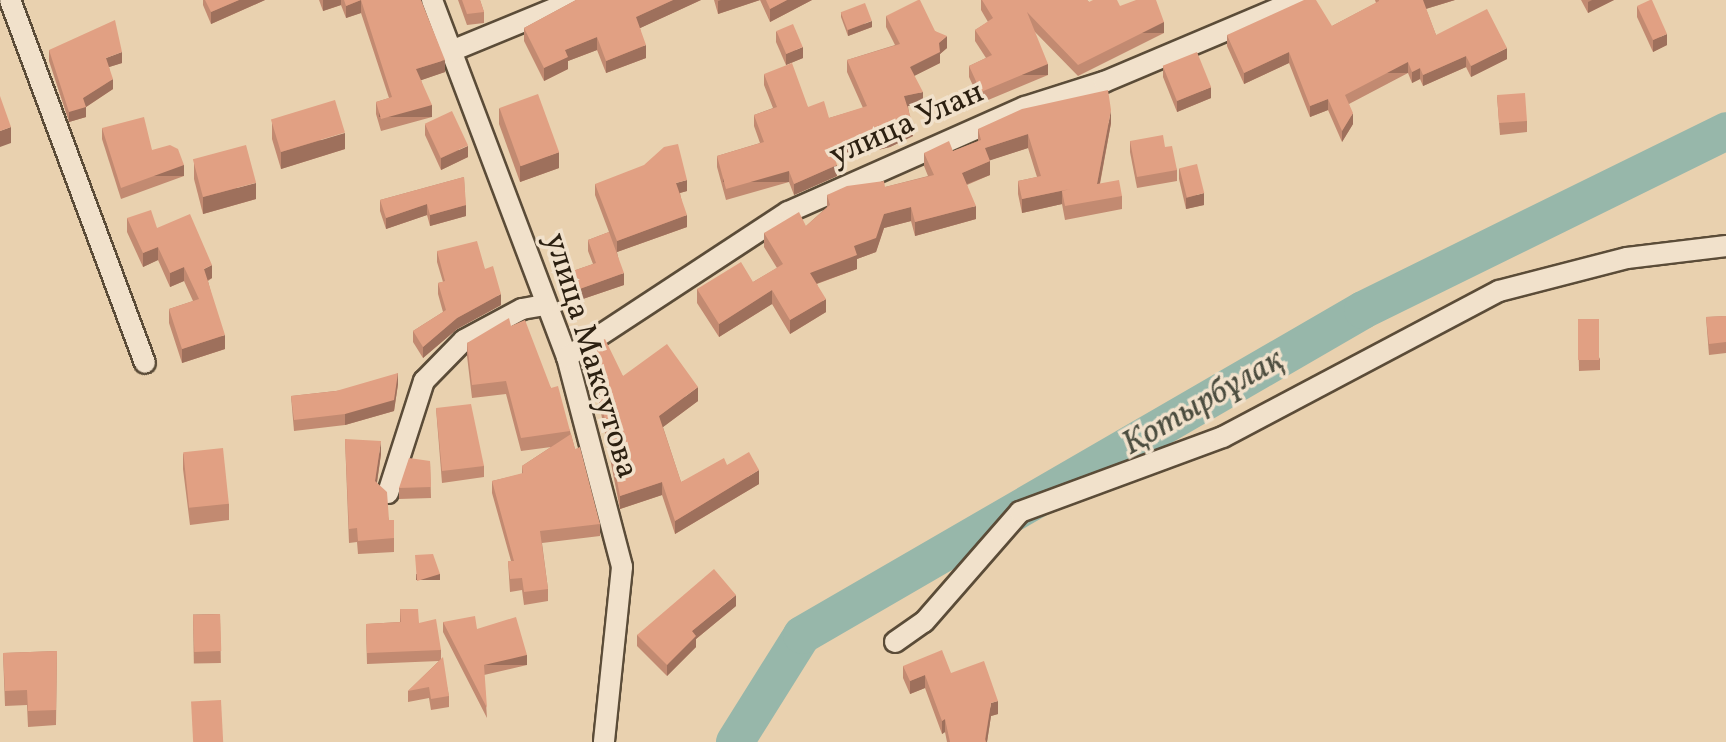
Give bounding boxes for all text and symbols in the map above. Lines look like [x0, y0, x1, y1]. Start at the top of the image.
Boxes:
street label: улица Улан [824, 74, 990, 176]
street label: улица Максутова [534, 229, 646, 483]
water label: Қотырбұлақ [1115, 341, 1291, 465]

